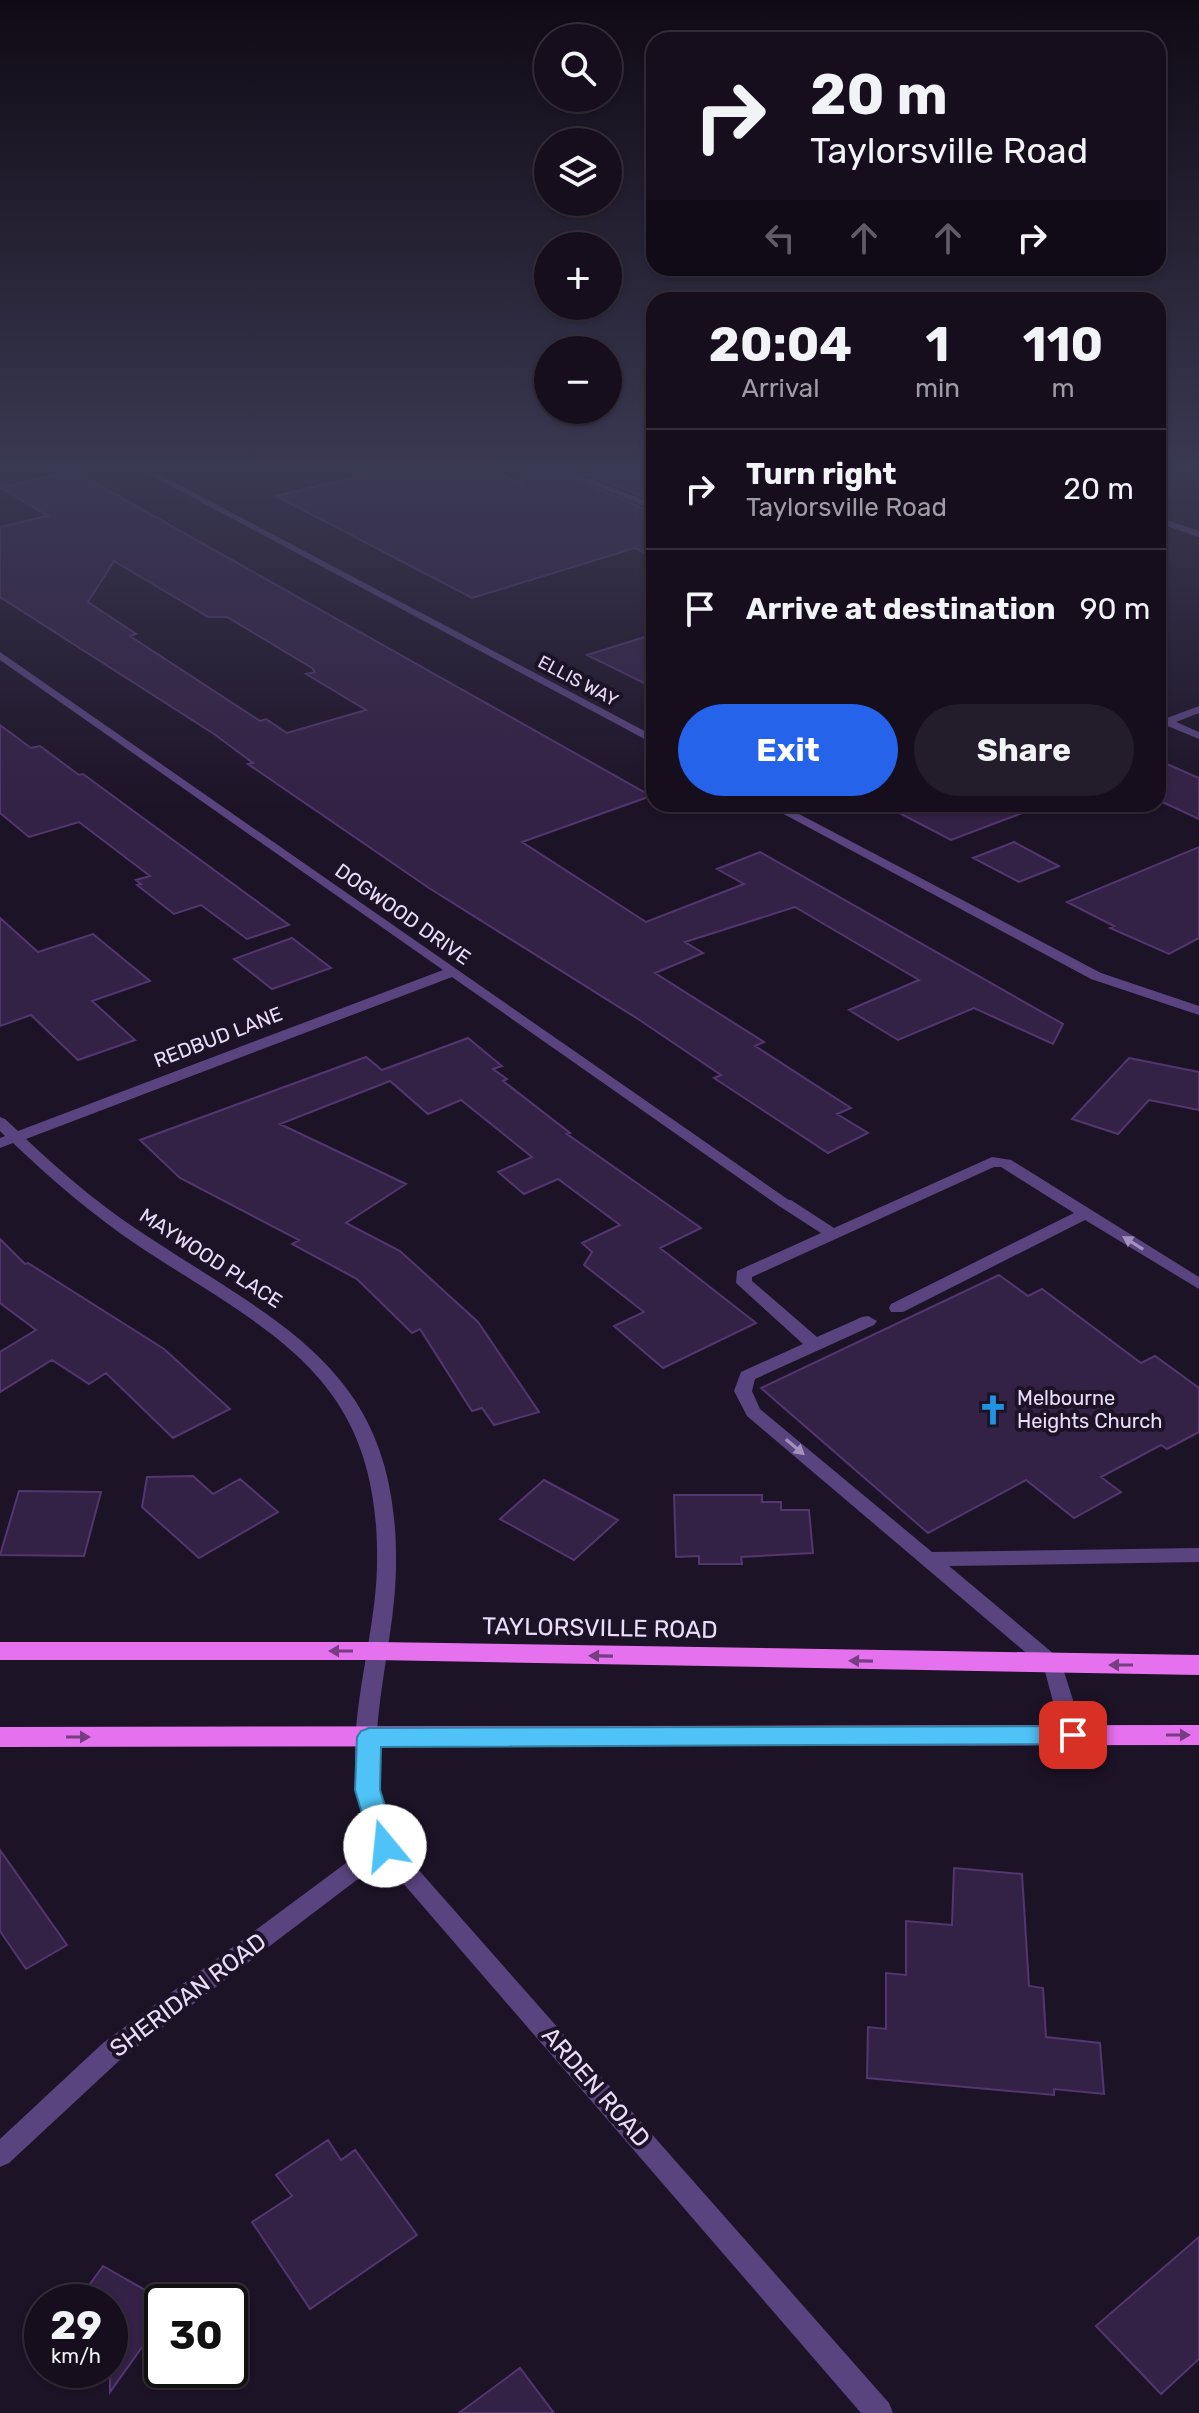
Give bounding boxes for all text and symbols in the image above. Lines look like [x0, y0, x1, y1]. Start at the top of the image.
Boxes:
map controls [534, 24, 622, 424]
button: search [534, 24, 622, 112]
text: 20 m [810, 62, 948, 128]
icon: right [678, 64, 782, 168]
button: layers [534, 128, 622, 216]
text: Taylorsville Road [810, 129, 1088, 172]
icon: left [758, 216, 802, 260]
icon: ahead [842, 216, 886, 260]
icon: ahead [926, 216, 970, 260]
icon: right [1010, 216, 1054, 260]
button: + [534, 232, 622, 320]
text: 20:04 [709, 316, 852, 373]
text: 1 [926, 316, 949, 373]
text: 110 [1023, 316, 1103, 373]
button: − [534, 336, 622, 424]
text: Arrival [741, 373, 819, 404]
text: min [915, 373, 960, 404]
text: m [1051, 373, 1075, 404]
text: Turn right [746, 456, 897, 492]
icon: right [678, 467, 722, 511]
text: 20 m [1063, 471, 1134, 507]
text: Taylorsville Road [746, 492, 947, 523]
icon: arrive [678, 587, 722, 631]
text: Arrive at destination [746, 591, 1056, 627]
text: 90 m [1080, 591, 1151, 627]
street label: ELLIS WAY [534, 651, 622, 711]
button: Exit [678, 704, 898, 796]
button: Share [914, 704, 1134, 796]
street label: DOGWOOD DRIVE [331, 858, 475, 970]
street label: REDBUD LANE [150, 1001, 286, 1073]
street label: MAYWOOD PLACE [135, 1203, 287, 1313]
one-way arrow [1122, 1236, 1144, 1250]
place label: Melbourne Heights Church [1017, 1386, 1162, 1433]
church icon: Melbourne Heights Church [976, 1393, 1010, 1427]
one-way arrow [785, 1438, 805, 1455]
street label: TAYLORSVILLE ROAD [482, 1612, 718, 1644]
one-way arrow [328, 1645, 353, 1657]
one-way arrow [588, 1649, 613, 1662]
one-way arrow [848, 1654, 873, 1667]
one-way arrow [1108, 1659, 1133, 1671]
pin [1039, 1701, 1107, 1769]
icon: arrive [1051, 1713, 1095, 1757]
one-way arrow [1166, 1729, 1191, 1741]
one-way arrow [66, 1731, 91, 1743]
position arrow [343, 1804, 427, 1888]
street label: SHERIDAN ROAD [104, 1927, 272, 2063]
street label: ARDEN ROAD [536, 2021, 656, 2153]
speed limit sign: 30 [144, 2284, 248, 2388]
text: 29 [50, 2302, 102, 2349]
text: km/h [51, 2344, 101, 2368]

